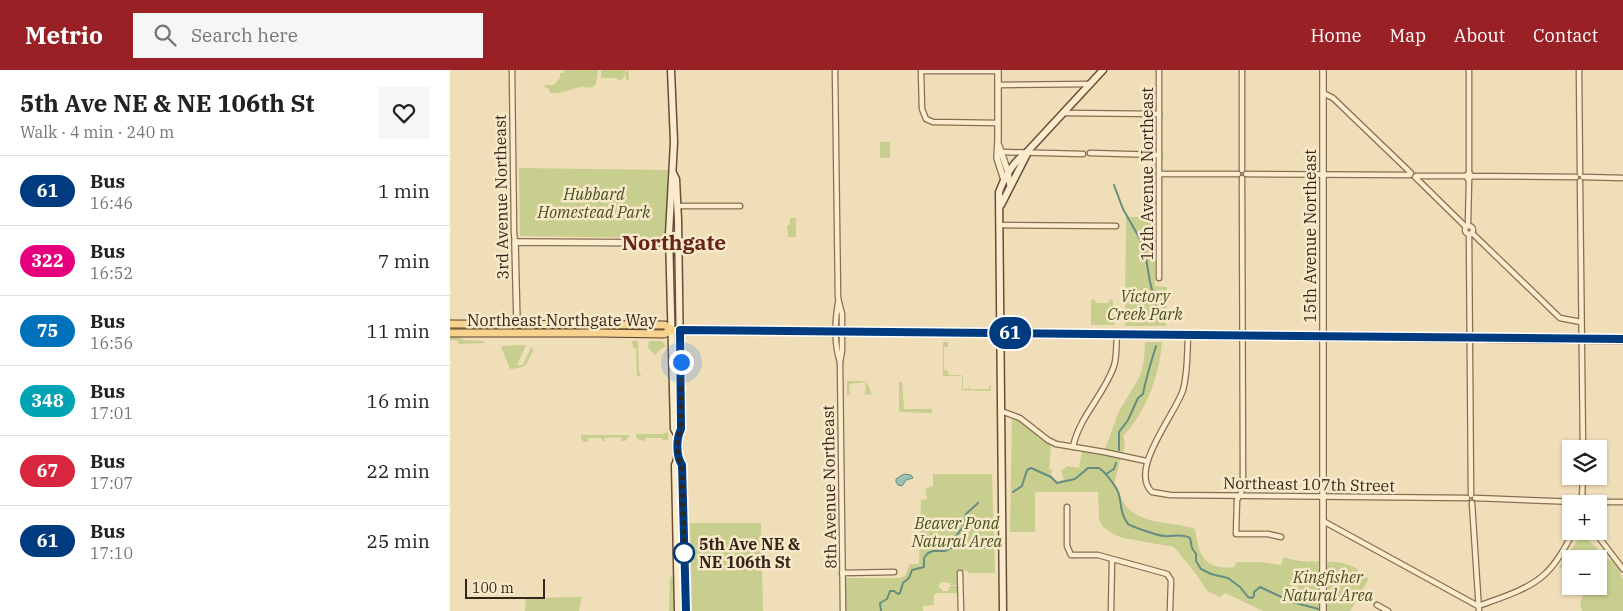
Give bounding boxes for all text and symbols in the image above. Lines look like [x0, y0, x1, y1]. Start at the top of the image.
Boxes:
search box [133, 13, 483, 58]
text: Metrio [25, 19, 103, 51]
icon: search [151, 21, 179, 49]
text: Search here [191, 23, 298, 47]
text: Home [1310, 24, 1362, 47]
text: Map [1390, 24, 1426, 47]
text: About [1454, 24, 1505, 47]
text: Contact [1533, 24, 1598, 47]
text: 5th Ave NE & NE 106th St [20, 87, 315, 119]
button: heart [378, 87, 430, 139]
street label: 12th Avenue Northeast [1137, 87, 1157, 261]
street label: 3rd Avenue Northeast [490, 114, 512, 280]
text: Walk · 4 min · 240 m [20, 122, 174, 142]
street label: 15th Avenue Northeast [1300, 149, 1320, 323]
text: Bus [90, 169, 125, 193]
text: 61 [37, 179, 58, 202]
text: 1 min [378, 179, 430, 203]
park label: Hubbard Homestead Park [537, 184, 651, 222]
text: 16:46 [90, 193, 133, 213]
district label: Northgate [622, 228, 726, 256]
text: Bus [90, 239, 125, 263]
text: 322 [31, 249, 64, 272]
text: 7 min [378, 249, 430, 273]
text: 16:52 [90, 263, 133, 283]
park label: Victory Creek Park [1107, 286, 1183, 324]
text: Bus [90, 309, 125, 333]
street label: Northeast Northgate Way [467, 310, 657, 330]
line badge: 61 [988, 317, 1032, 349]
text: 75 [37, 319, 58, 342]
text: 11 min [367, 319, 430, 343]
text: 61 [999, 321, 1021, 344]
text: 16:56 [90, 333, 133, 353]
your location [669, 350, 694, 375]
text: Bus [90, 379, 125, 403]
text: 348 [31, 389, 64, 412]
text: 16 min [367, 389, 430, 413]
text: 17:01 [90, 403, 133, 423]
street label: 8th Avenue Northeast [818, 404, 840, 569]
map controls [1562, 440, 1607, 595]
button: layers [1562, 440, 1607, 485]
text: Bus [90, 449, 125, 473]
text: 67 [37, 459, 58, 482]
text: 22 min [367, 459, 430, 483]
text: 17:07 [90, 473, 133, 493]
street label: Northeast 107th Street [1223, 473, 1395, 496]
button: + [1562, 495, 1607, 540]
park label: Beaver Pond Natural Area [911, 513, 1003, 551]
text: Bus [90, 519, 125, 543]
text: 61 [37, 529, 58, 552]
text: 25 min [367, 529, 430, 553]
place label: 5th Ave NE & NE 106th St [699, 534, 800, 572]
marker: 5th Ave NE & NE 106th St [673, 542, 695, 564]
text: 17:10 [90, 543, 133, 563]
button: − [1562, 550, 1607, 595]
park label: Kingfisher Natural Area [1282, 567, 1374, 605]
scale bar [465, 576, 545, 599]
text: 100 m [472, 579, 514, 597]

